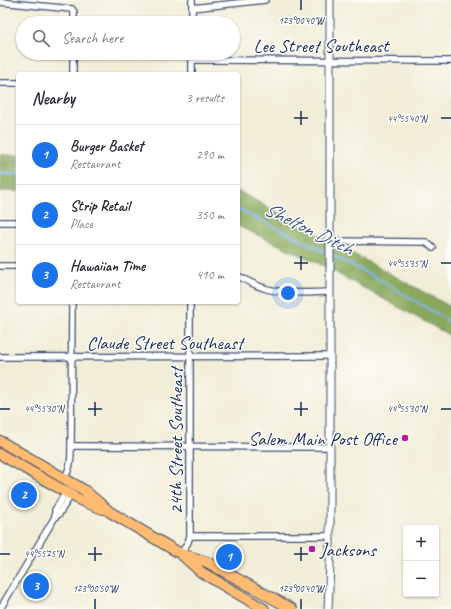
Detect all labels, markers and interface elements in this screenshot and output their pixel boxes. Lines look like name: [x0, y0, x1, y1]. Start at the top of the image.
text: 123°00'40"W: [278, 14, 325, 27]
search box: [16, 16, 240, 60]
icon: search: [30, 27, 52, 49]
text: Search here: [62, 29, 123, 48]
street label: Lee Street Southeast: [253, 34, 390, 58]
text: Nearby: [32, 88, 75, 109]
text: 3 results: [186, 90, 224, 106]
text: 44°55'40"N: [387, 112, 429, 125]
text: Burger Basket: [70, 137, 143, 156]
text: 1: [42, 147, 48, 163]
text: 290 m: [196, 147, 224, 163]
text: Restaurant: [70, 156, 120, 172]
water label: Shelton Ditch: [260, 196, 359, 261]
text: Strip Retail: [70, 197, 130, 216]
text: 2: [42, 207, 48, 223]
text: 350 m: [196, 207, 224, 223]
text: Place: [70, 216, 93, 232]
text: Hawaiian Time: [70, 257, 145, 276]
text: 44°55'35"N: [387, 257, 429, 270]
text: 3: [42, 267, 48, 283]
text: 410 m: [196, 267, 224, 283]
text: Restaurant: [70, 276, 120, 292]
your location: [278, 283, 298, 303]
street label: Claude Street Southeast: [87, 331, 246, 355]
street label: 24th Street Southeast: [164, 365, 188, 515]
text: 44°55'30"N: [24, 402, 66, 415]
text: 44°55'30"N: [387, 402, 429, 415]
place label: Salem Main Post Office: [248, 427, 399, 451]
marker: Salem Main Post Office: [400, 433, 410, 443]
pin: 2: [11, 480, 37, 510]
map controls: [403, 525, 439, 597]
button: +: [403, 525, 439, 561]
place label: Jacksons: [319, 538, 377, 562]
pin: 1: [216, 542, 242, 572]
marker: Jacksons: [307, 544, 317, 554]
text: 44°55'25"N: [24, 547, 66, 560]
button: −: [403, 561, 439, 597]
pin: 3: [23, 571, 49, 601]
text: 123°00'50"W: [72, 582, 119, 595]
text: 123°00'40"W: [278, 582, 325, 595]

